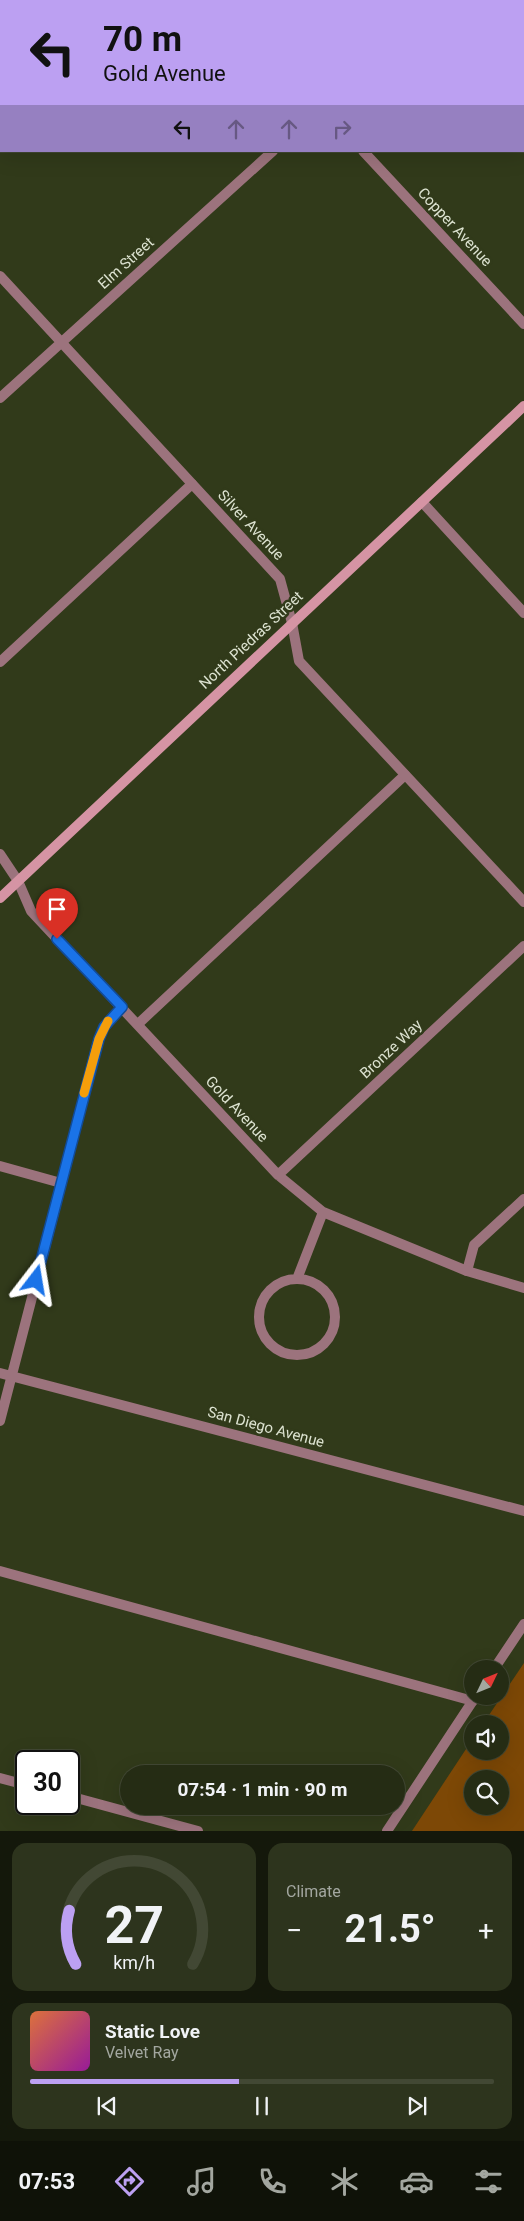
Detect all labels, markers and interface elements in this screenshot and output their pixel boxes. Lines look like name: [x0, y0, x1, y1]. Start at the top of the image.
text: 70 m: [103, 19, 182, 60]
icon: left: [20, 20, 85, 85]
text: Gold Avenue: [103, 61, 226, 86]
icon: left: [169, 115, 197, 143]
icon: ahead: [222, 115, 250, 143]
icon: ahead: [275, 115, 303, 143]
icon: right: [328, 115, 356, 143]
street label: Copper Avenue: [414, 184, 496, 270]
street label: Elm Street: [94, 233, 158, 293]
street label: Silver Avenue: [214, 486, 288, 564]
street label: North Piedras Street: [195, 587, 307, 693]
pin: [36, 888, 78, 939]
icon: arrive: [43, 895, 71, 923]
street label: Bronze Way: [356, 1016, 426, 1082]
street label: Gold Avenue: [202, 1072, 272, 1146]
position arrow: [9, 1253, 61, 1305]
street label: San Diego Avenue: [206, 1403, 326, 1451]
north arrow: [464, 1660, 509, 1705]
map controls: [464, 1660, 509, 1815]
button: sound: [464, 1715, 509, 1760]
speed limit sign: 30: [15, 1750, 80, 1815]
button: search: [464, 1770, 509, 1815]
text: 07:54 · 1 min · 90 m: [177, 1778, 348, 1801]
text: Climate: [286, 1882, 341, 1901]
text: 27: [104, 1895, 164, 1956]
text: 21.5°: [344, 1907, 436, 1951]
text: −: [286, 1914, 302, 1947]
text: +: [478, 1914, 494, 1947]
text: km/h: [113, 1952, 155, 1973]
text: Static Love: [105, 2020, 200, 2043]
text: Velvet Ray: [105, 2043, 179, 2062]
icon: previous: [93, 2092, 121, 2120]
icon: pause: [248, 2092, 276, 2120]
icon: next: [403, 2092, 431, 2120]
icon: directions: [112, 2164, 147, 2199]
icon: music: [184, 2164, 219, 2199]
icon: phone: [255, 2164, 290, 2199]
icon: climate: [327, 2164, 362, 2199]
icon: car: [399, 2164, 434, 2199]
icon: filters: [471, 2164, 506, 2199]
text: 07:53: [18, 2169, 75, 2194]

